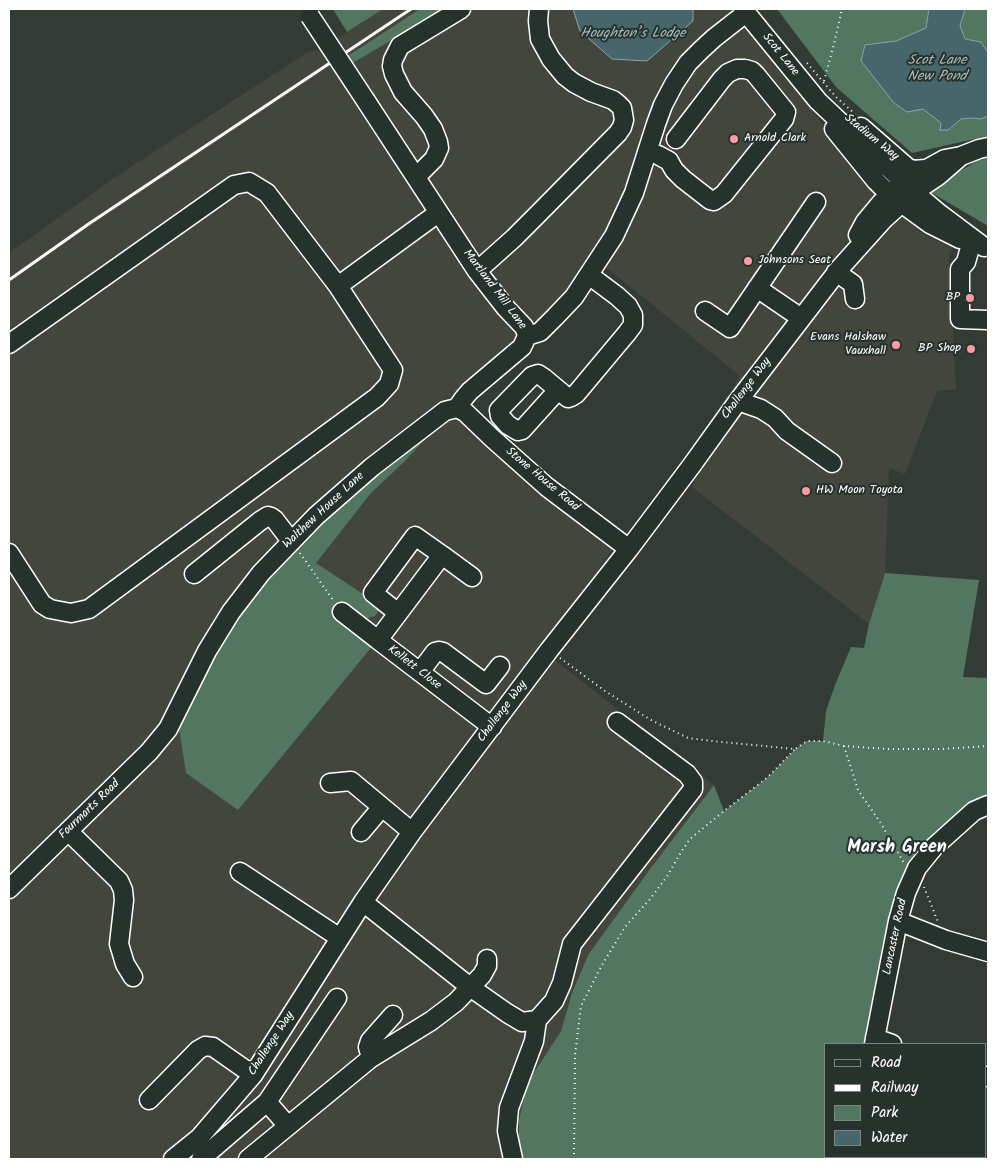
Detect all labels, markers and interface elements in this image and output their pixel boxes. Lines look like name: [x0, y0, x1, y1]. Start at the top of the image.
water label: Houghton’s Lodge: [580, 27, 686, 43]
street label: Scot Lane: [758, 31, 802, 79]
water label: Scot Lane New Pond: [907, 54, 967, 86]
street label: Stadium Way: [841, 112, 901, 164]
place label: Arnold Clark: [744, 132, 806, 146]
marker: Arnold Clark: [728, 133, 740, 145]
street label: Martland Mill Lane: [459, 247, 529, 333]
place label: Johnsons Seat: [758, 254, 831, 268]
marker: Johnsons Seat: [742, 255, 754, 267]
place label: BP: [946, 291, 960, 305]
marker: BP: [964, 292, 976, 304]
place label: Evans Halshaw Vauxhall: [810, 331, 886, 359]
marker: Evans Halshaw Vauxhall: [890, 339, 902, 351]
place label: BP Shop: [918, 342, 961, 356]
marker: BP Shop: [965, 343, 977, 355]
street label: Challenge Way: [719, 355, 775, 423]
street label: Stone House Road: [502, 445, 582, 515]
street label: Walthew House Lane: [280, 470, 368, 552]
place label: HW Moon Toyota: [816, 484, 903, 498]
marker: HW Moon Toyota: [800, 485, 812, 497]
street label: Kellett Close: [384, 643, 444, 693]
street label: Challenge Way: [475, 678, 531, 746]
street label: Fourmarts Road: [56, 777, 124, 843]
district label: Marsh Green: [847, 838, 947, 860]
street label: Lancaster Road: [881, 898, 911, 976]
street label: Challenge Way: [246, 1009, 298, 1079]
legend: [824, 1043, 987, 1158]
text: Road: [871, 1051, 901, 1075]
text: Railway: [871, 1076, 918, 1100]
text: Park: [871, 1101, 898, 1125]
text: Water: [871, 1126, 907, 1150]

